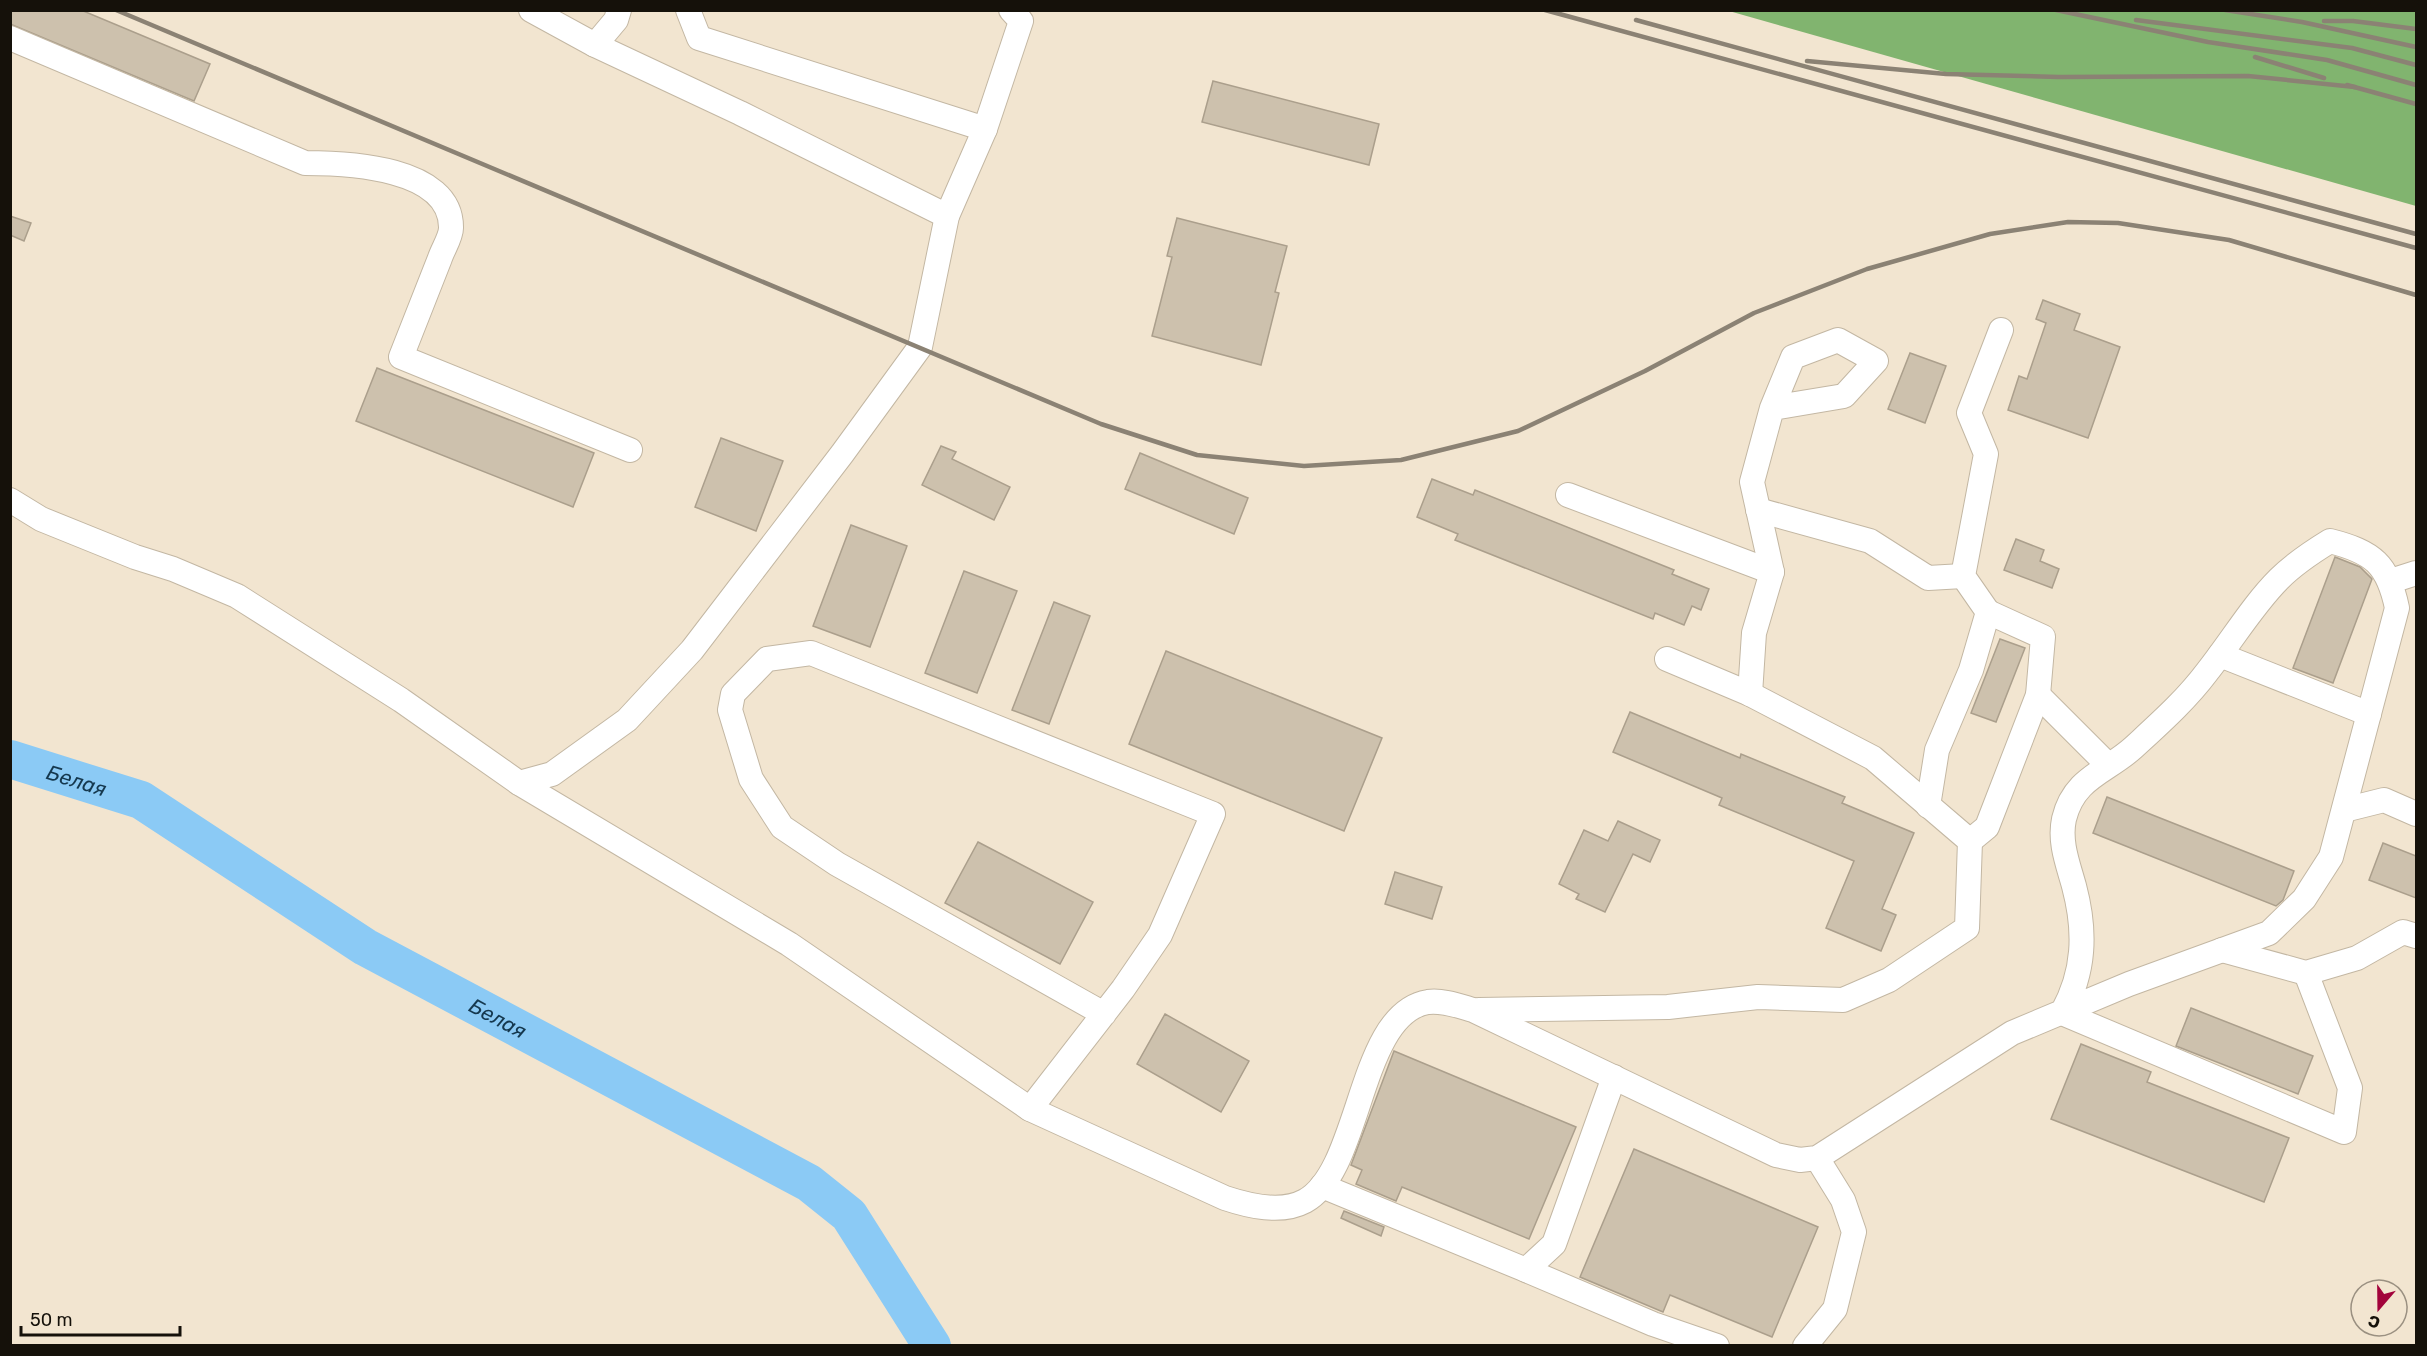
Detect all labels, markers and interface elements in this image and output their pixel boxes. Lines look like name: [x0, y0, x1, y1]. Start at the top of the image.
water label: Белая: [44, 759, 110, 801]
water label: Белая: [465, 992, 531, 1043]
north arrow: [2349, 1278, 2409, 1338]
scale bar: [21, 1299, 180, 1337]
text: 50 m: [30, 1309, 73, 1331]
text: С: [2366, 1311, 2383, 1332]

